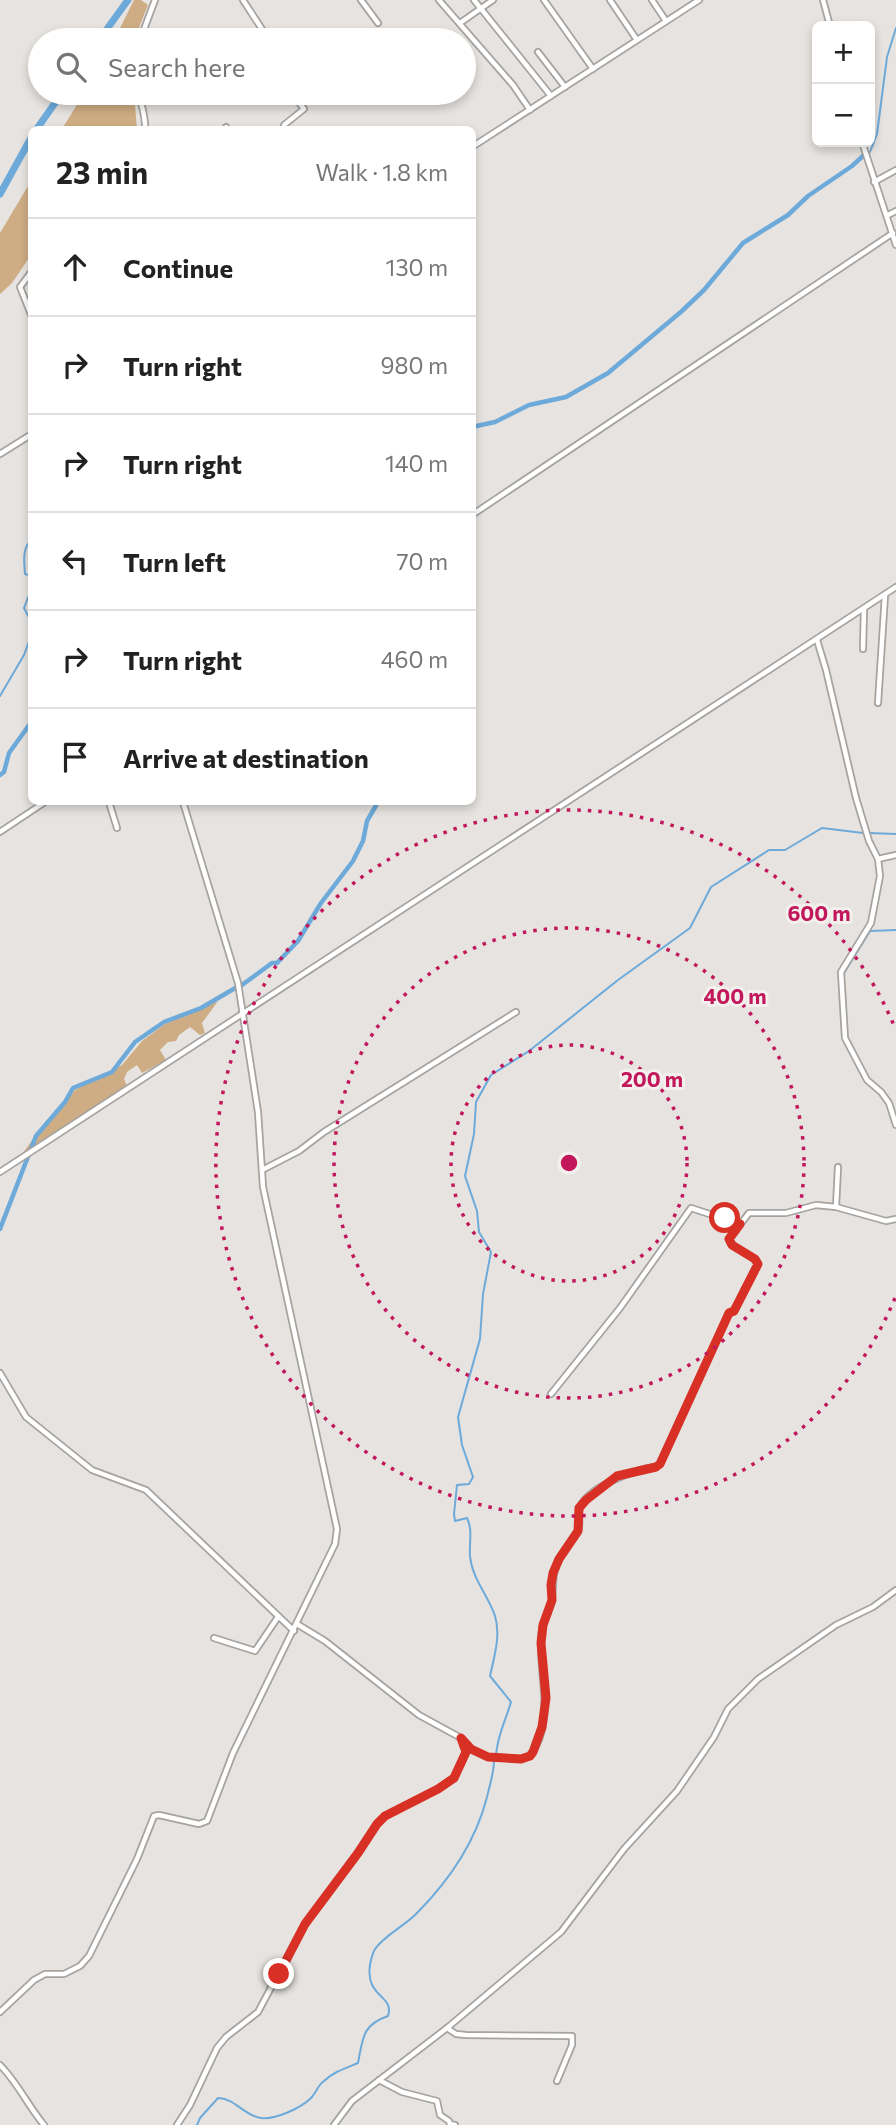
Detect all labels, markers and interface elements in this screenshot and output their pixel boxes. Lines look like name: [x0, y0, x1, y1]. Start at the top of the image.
map controls: [812, 21, 875, 147]
button: +: [812, 21, 875, 84]
search box: [28, 28, 476, 105]
icon: search: [52, 48, 90, 86]
text: Search here: [108, 51, 246, 82]
button: −: [812, 84, 875, 147]
text: 23 min: [56, 153, 148, 190]
text: Walk · 1.8 km: [315, 158, 448, 186]
icon: ahead: [56, 248, 94, 286]
text: Continue: [123, 252, 233, 283]
text: 130 m: [386, 253, 448, 281]
icon: right: [56, 346, 94, 384]
text: Turn right: [123, 350, 242, 381]
text: 980 m: [381, 351, 448, 379]
icon: right: [56, 444, 94, 482]
text: Turn right: [123, 448, 242, 479]
text: 140 m: [385, 449, 448, 477]
icon: left: [56, 542, 94, 580]
text: Turn left: [123, 546, 226, 577]
text: 70 m: [396, 547, 448, 575]
icon: right: [56, 640, 94, 678]
text: Turn right: [123, 644, 242, 675]
text: 460 m: [381, 645, 448, 673]
icon: arrive: [56, 738, 94, 776]
text: Arrive at destination: [123, 742, 369, 773]
text: 600 m: [787, 900, 851, 925]
text: 400 m: [703, 983, 767, 1008]
text: 200 m: [621, 1066, 683, 1091]
centre of rings: [557, 1151, 581, 1175]
route start: [709, 1202, 740, 1233]
route end: [263, 1958, 294, 1989]

